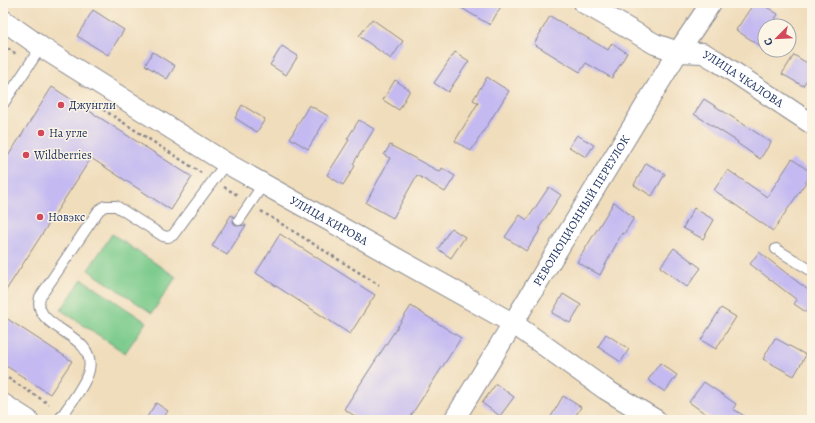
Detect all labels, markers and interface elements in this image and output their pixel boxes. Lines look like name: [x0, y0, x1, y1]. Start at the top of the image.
north arrow: [757, 18, 797, 58]
text: С: [760, 36, 777, 48]
street label: УЛИЦА ЧКАЛОВА: [700, 46, 787, 111]
place label: Джунгли: [69, 97, 116, 113]
marker: Джунгли: [56, 100, 66, 110]
place label: На угле: [49, 125, 88, 141]
marker: На угле: [36, 128, 46, 138]
street label: РЕВОЛЮЦИОННЫЙ ПЕРЕУЛОК: [529, 132, 634, 289]
place label: Wildberries: [33, 147, 92, 163]
marker: Wildberries: [21, 150, 31, 160]
street label: УЛИЦА КИРОВА: [287, 192, 372, 249]
place label: Новэкс: [48, 209, 85, 225]
marker: Новэкс: [35, 212, 45, 222]

